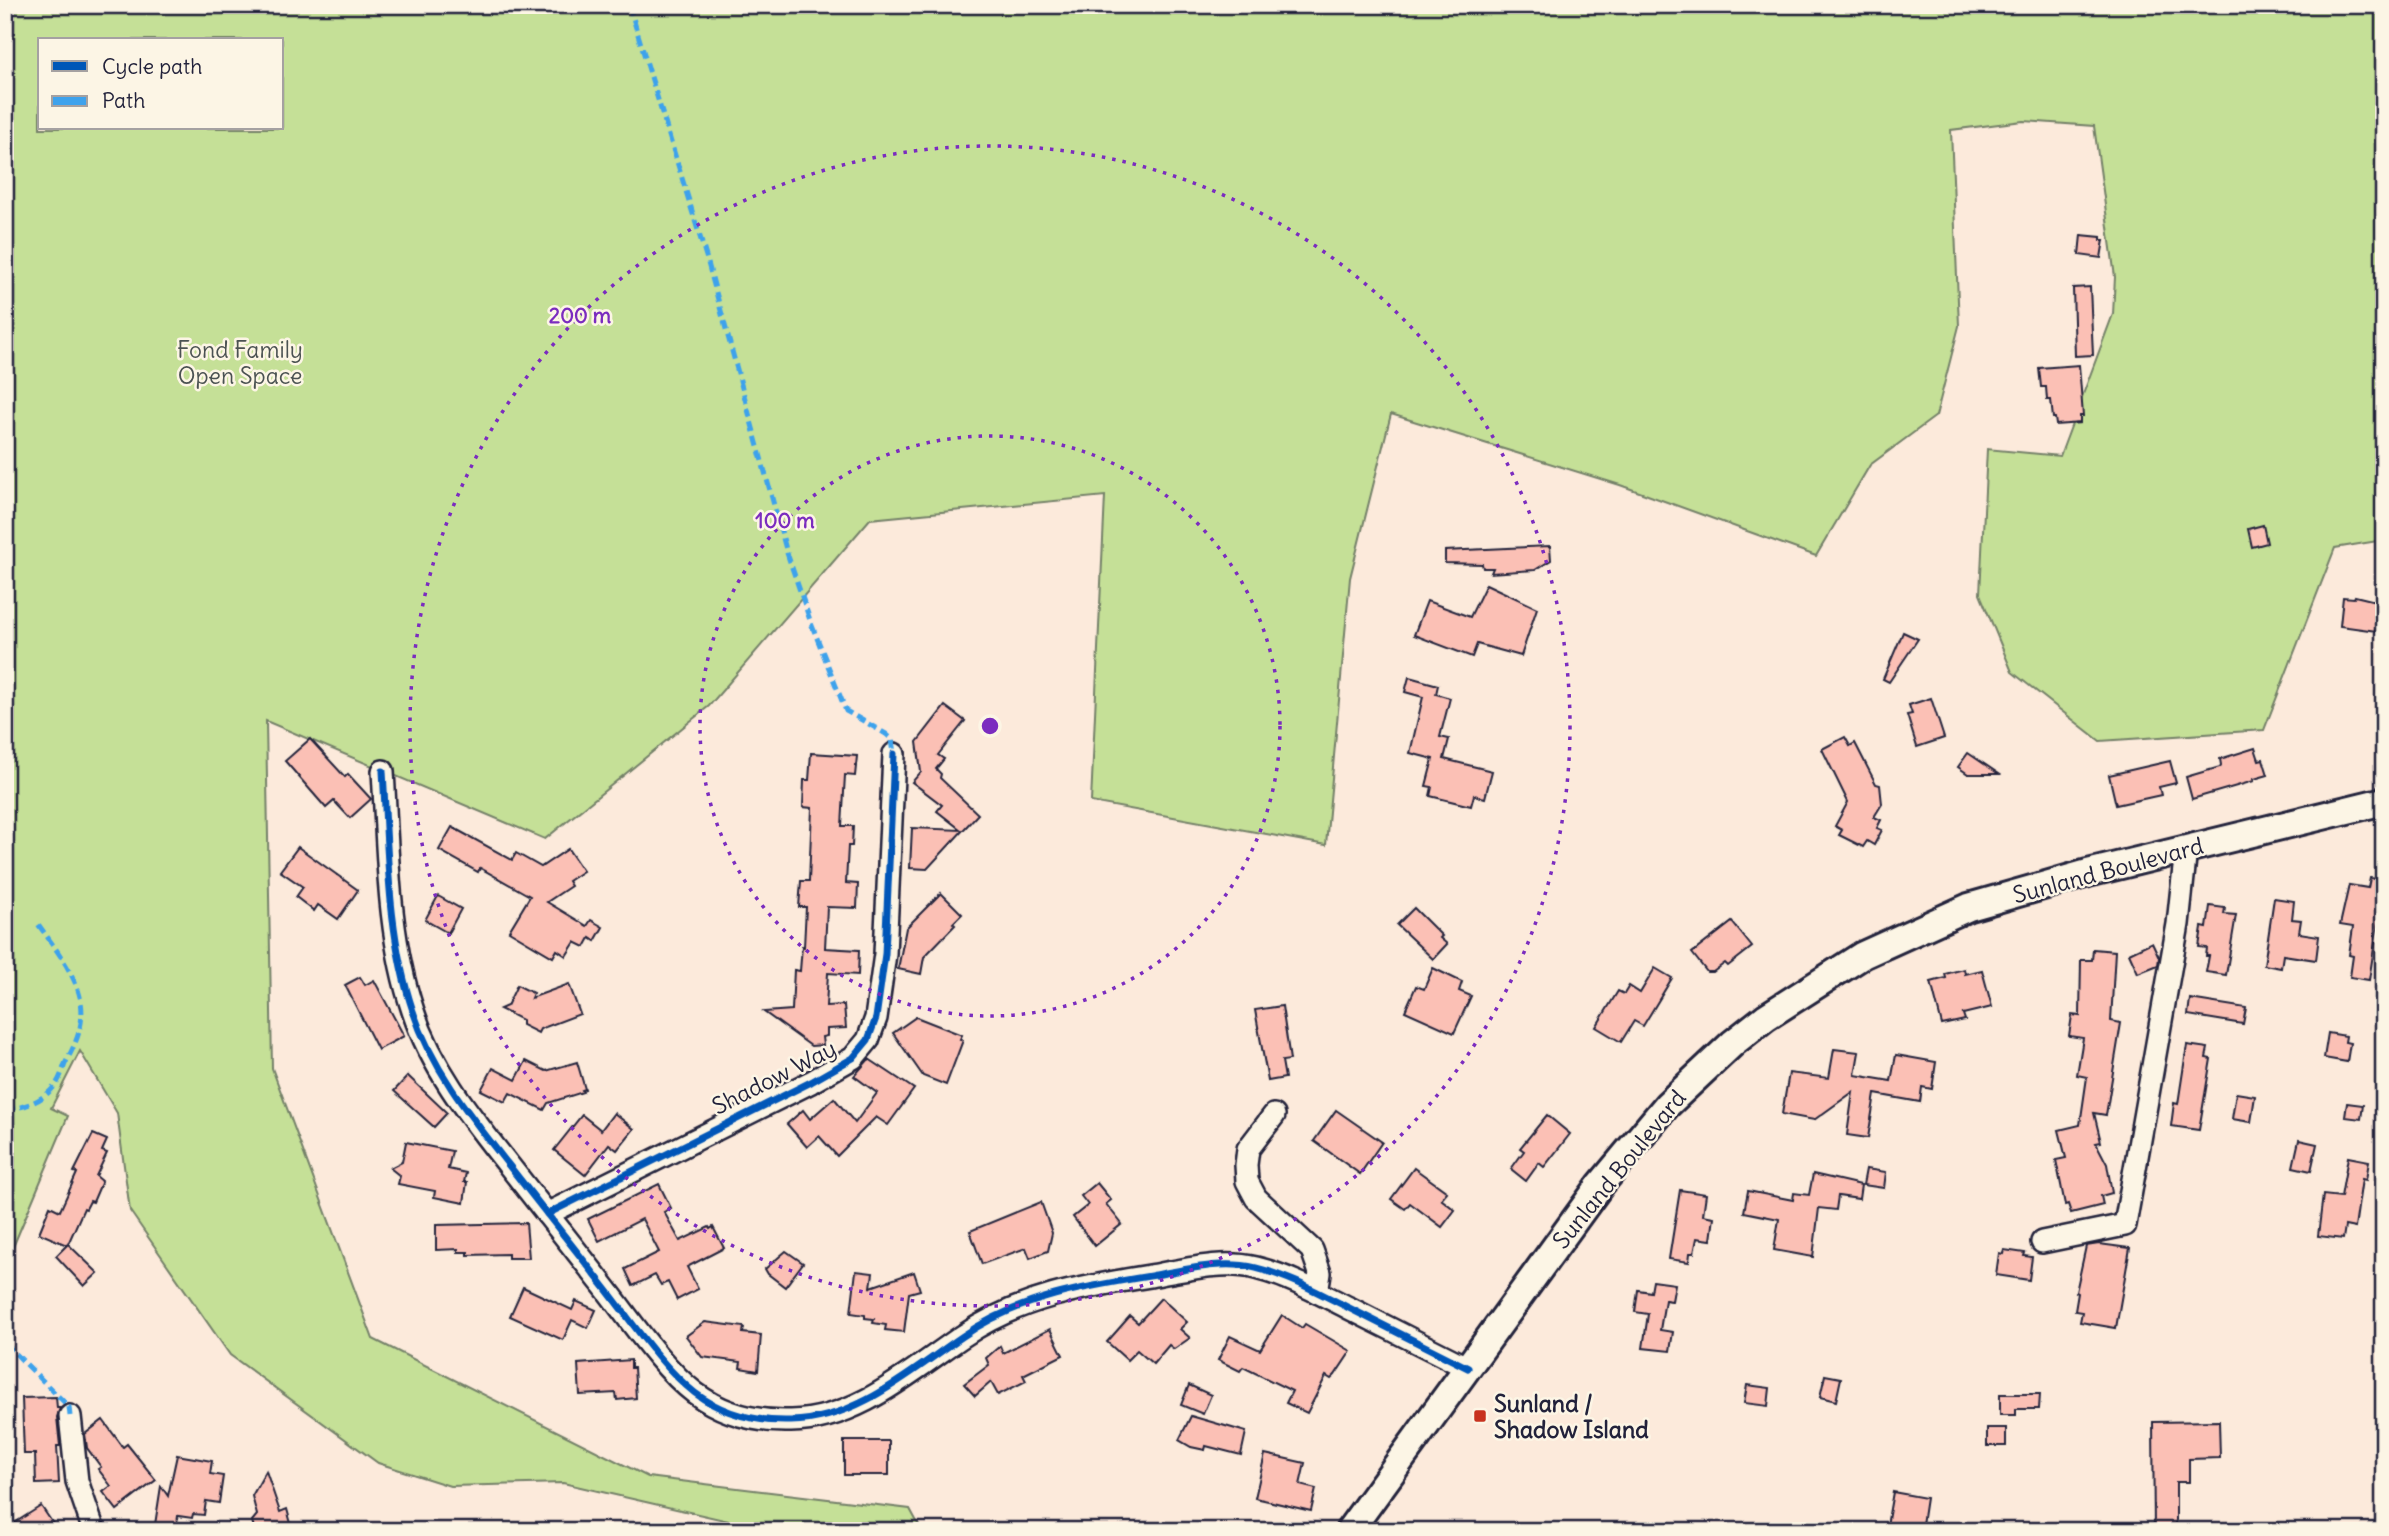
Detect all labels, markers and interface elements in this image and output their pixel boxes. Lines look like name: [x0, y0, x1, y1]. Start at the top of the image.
legend: [38, 38, 284, 130]
text: Cycle path: [102, 53, 202, 80]
text: Path: [102, 87, 145, 114]
text: 200 m: [549, 302, 612, 329]
park label: Fond Family Open Space: [177, 335, 303, 390]
text: 100 m: [755, 507, 815, 534]
centre of rings: [978, 714, 1002, 738]
street label: Sunland Boulevard: [2010, 831, 2206, 909]
street label: Shadow Way: [707, 1033, 841, 1121]
street label: Sunland Boulevard: [1546, 1084, 1692, 1254]
place label: Sunland / Shadow Island: [1494, 1389, 1649, 1444]
marker: Sunland / Shadow Island: [1472, 1408, 1488, 1424]

